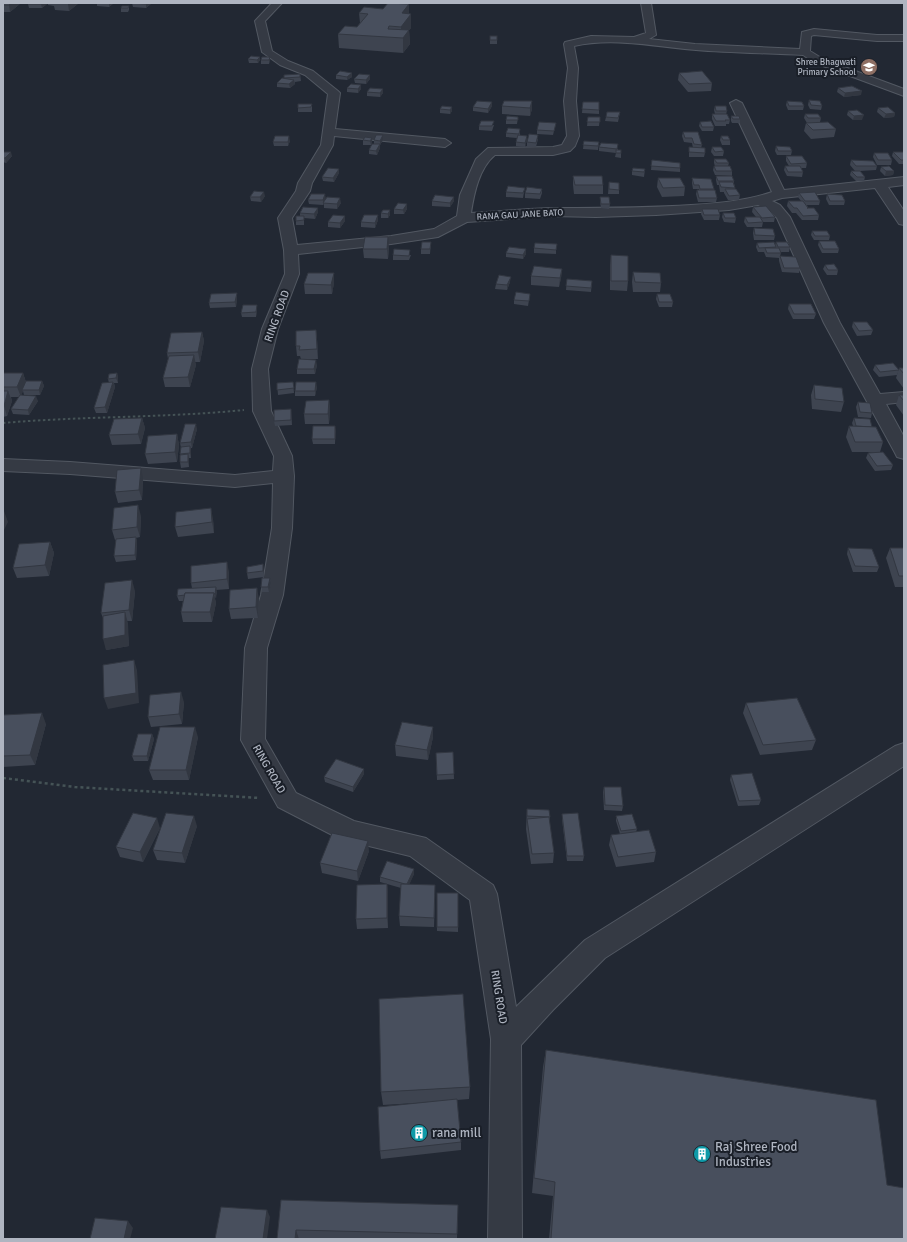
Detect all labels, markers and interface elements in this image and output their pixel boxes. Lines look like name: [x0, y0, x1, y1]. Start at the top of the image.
place label: Shree Bhagwati Primary School: [796, 57, 856, 78]
school or university icon: Shree Bhagwati Primary School: [859, 57, 879, 77]
street label: RANA GAU JANE BATO: [476, 207, 564, 223]
street label: RING ROAD: [262, 288, 292, 344]
street label: RING ROAD: [250, 742, 288, 796]
street label: RING ROAD: [488, 969, 510, 1025]
building icon: rana mill: [409, 1123, 429, 1143]
place label: rana mill: [432, 1125, 481, 1141]
place label: Raj Shree Food Industries: [715, 1139, 797, 1170]
building icon: Raj Shree Food Industries: [692, 1144, 712, 1164]

